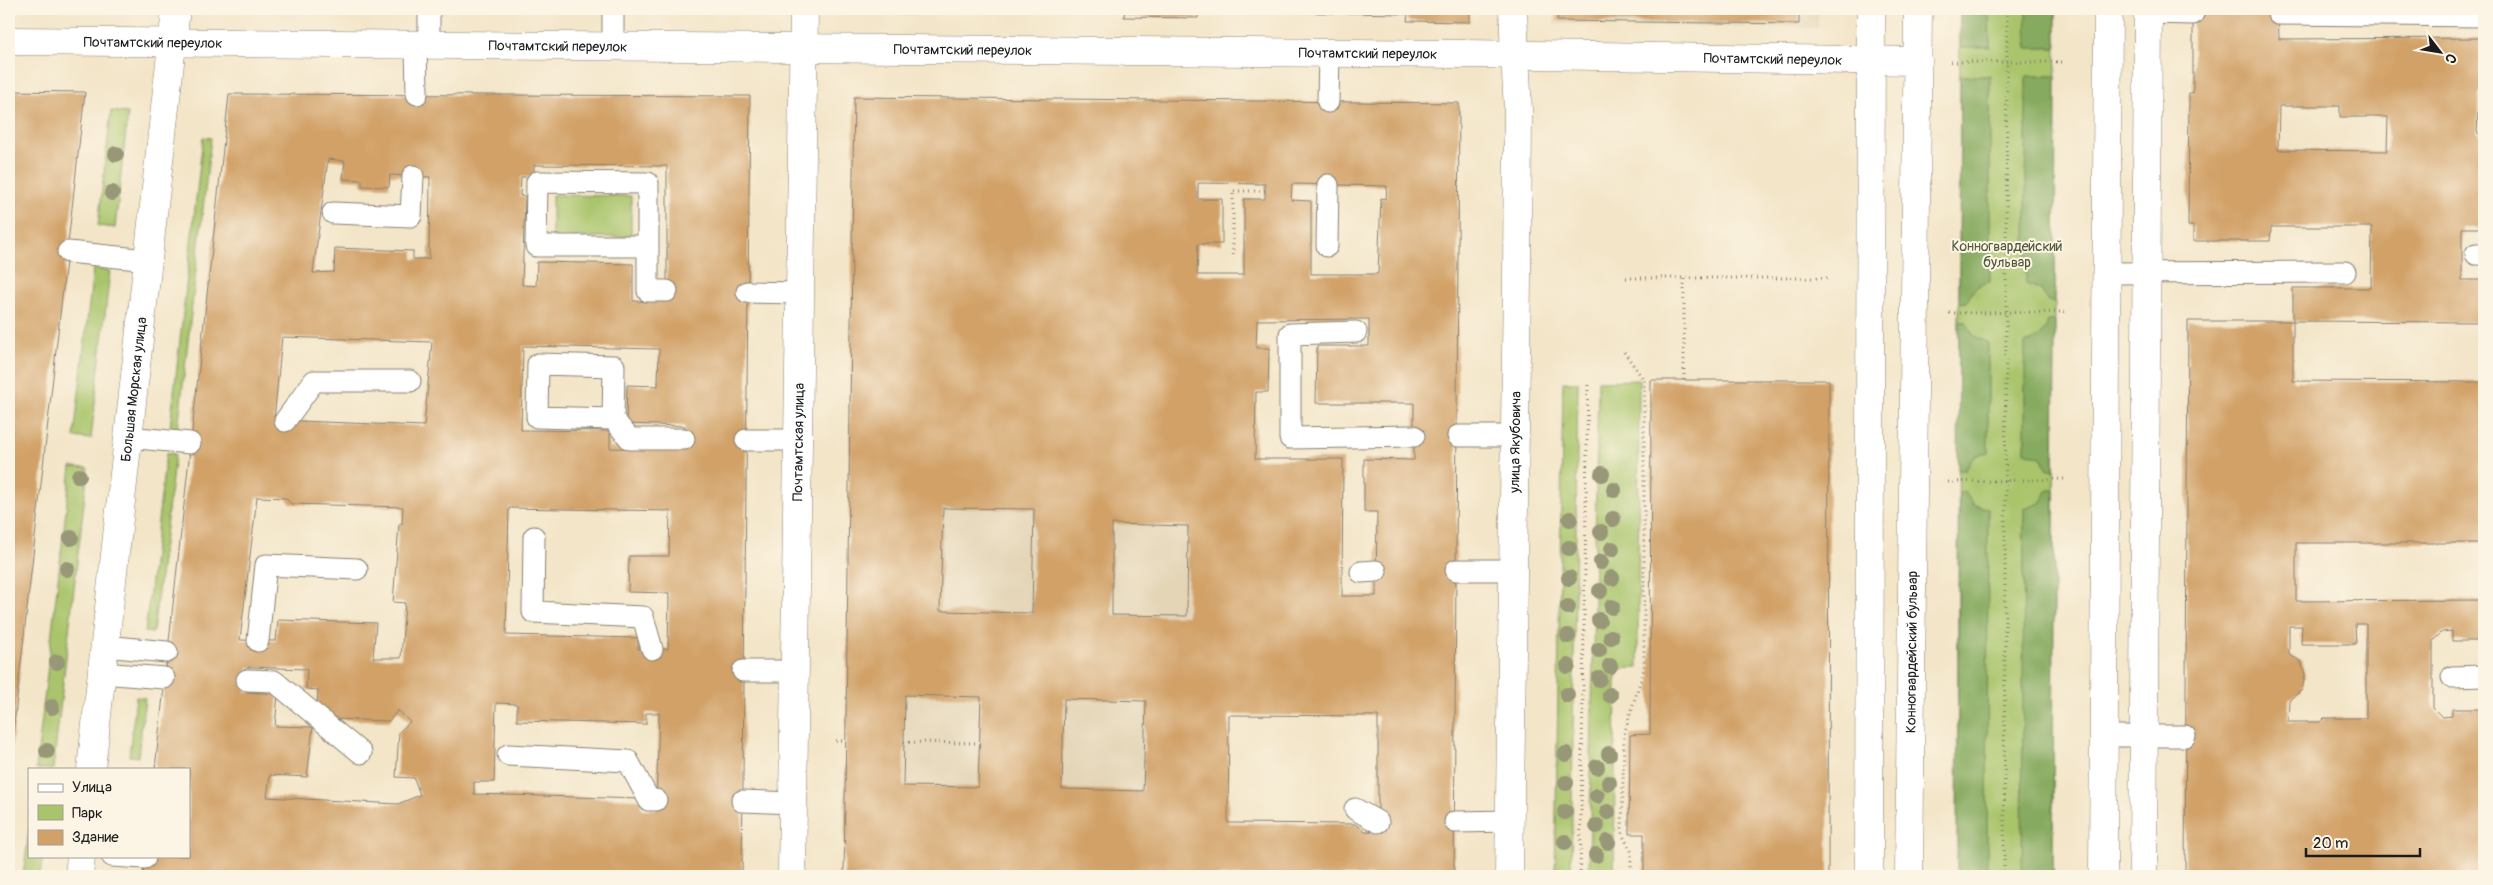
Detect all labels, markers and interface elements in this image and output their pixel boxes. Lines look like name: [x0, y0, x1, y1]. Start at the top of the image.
north arrow: [2416, 28, 2466, 78]
street label: Почтамтский переулок: [83, 34, 222, 52]
street label: Почтамтский переулок: [488, 37, 627, 56]
street label: Почтамтский переулок: [893, 41, 1032, 59]
street label: Почтамтский переулок: [1298, 45, 1437, 63]
street label: Почтамтский переулок: [1703, 50, 1842, 69]
text: С: [2441, 50, 2460, 67]
park label: Конногвардейский бульвар: [1951, 238, 2063, 271]
street label: Большая Морская улица: [117, 316, 150, 463]
street label: Почтамтская улица: [789, 383, 808, 501]
street label: улица Якубовича: [1506, 391, 1524, 494]
street label: Конногвардейский бульвар: [1902, 570, 1921, 733]
legend: [28, 768, 190, 858]
text: Улица: [72, 778, 112, 797]
text: Парк: [72, 804, 103, 823]
scale bar: [2306, 825, 2419, 857]
text: Здание: [72, 828, 119, 847]
text: 20 m: [2313, 834, 2348, 853]

